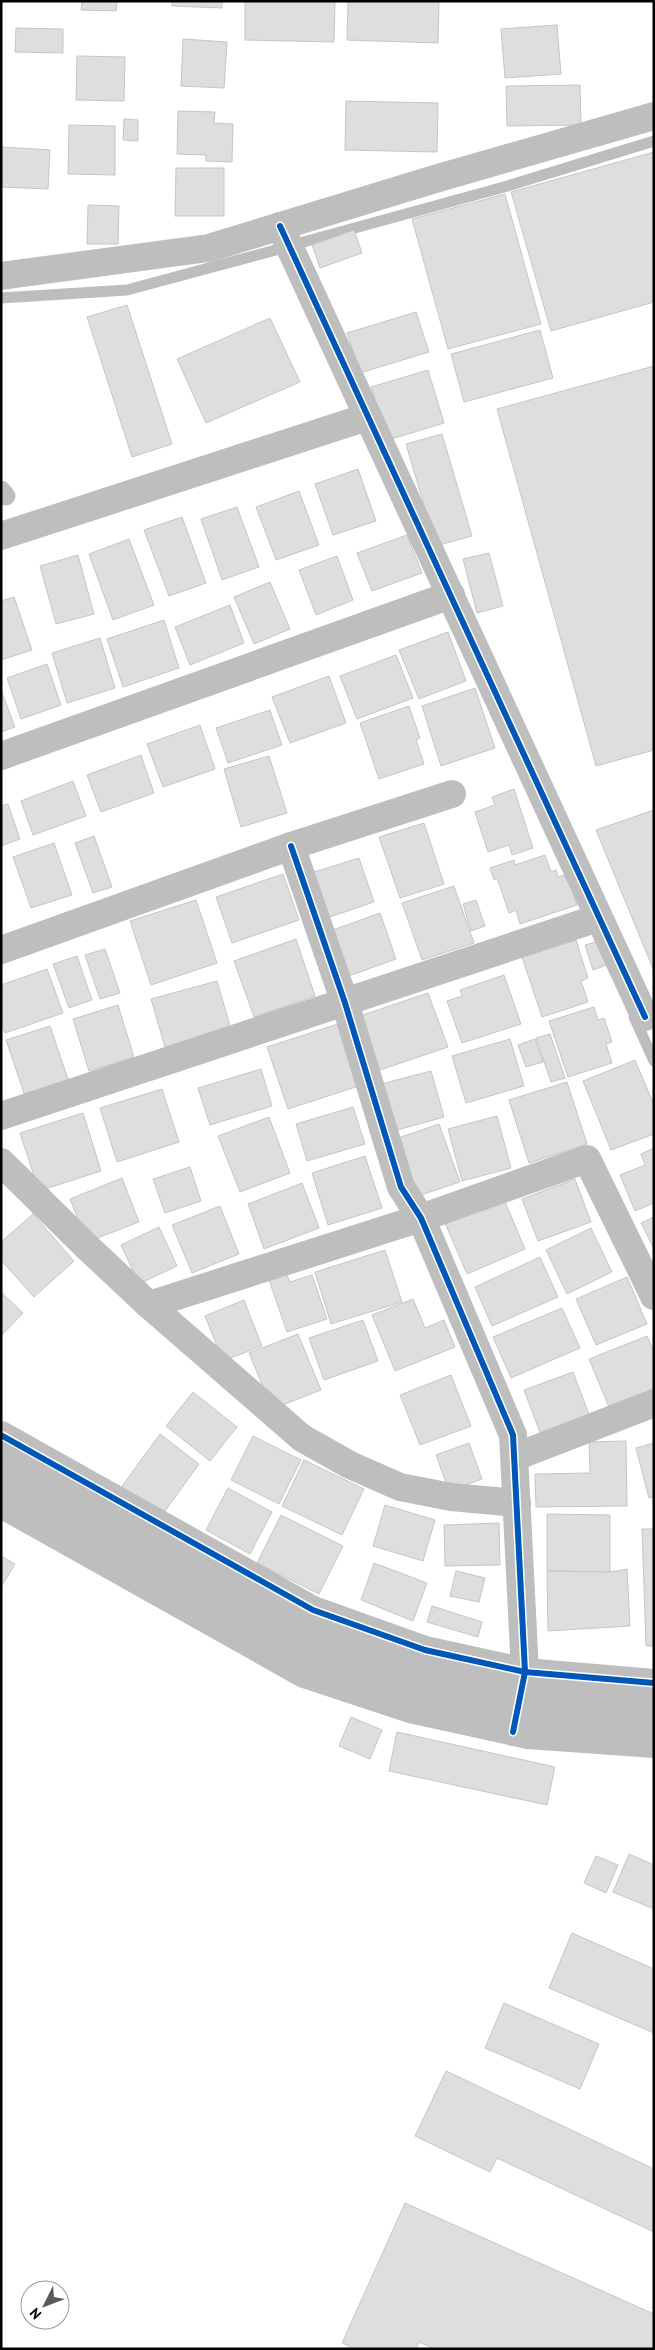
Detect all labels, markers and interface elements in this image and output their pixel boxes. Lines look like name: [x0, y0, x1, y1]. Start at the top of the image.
north arrow: [20, 2280, 70, 2330]
text: N: [26, 2304, 45, 2323]

